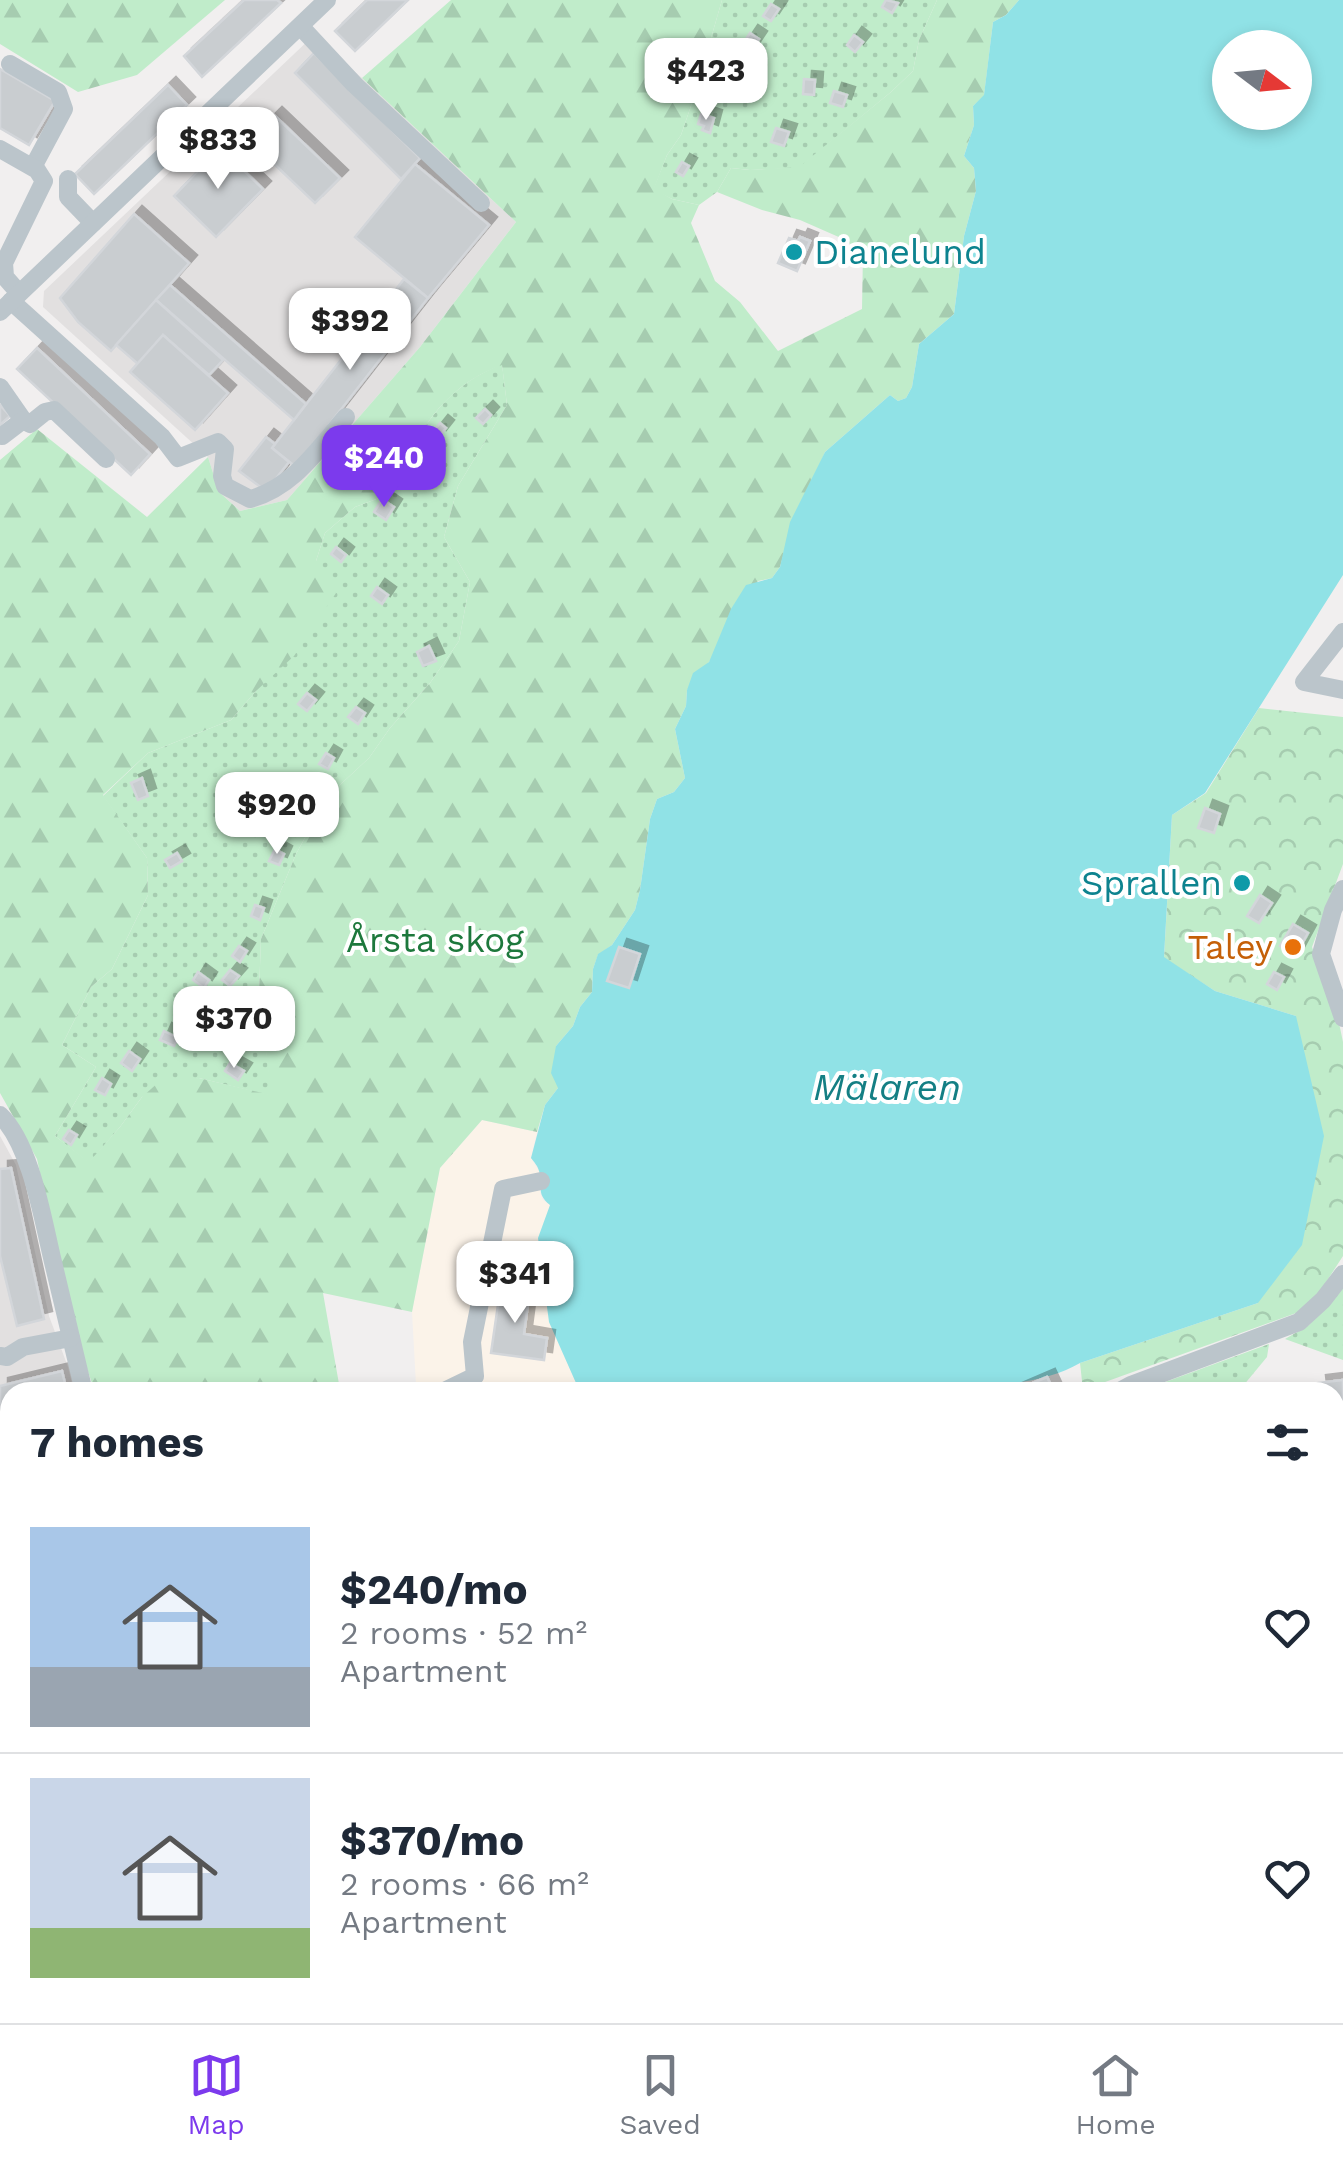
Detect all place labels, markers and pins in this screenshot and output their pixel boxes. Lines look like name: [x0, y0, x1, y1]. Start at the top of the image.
pin: $423: [647, 38, 765, 123]
pin: $833: [159, 107, 277, 192]
place label: Dianelund: [814, 231, 986, 273]
marker: Dianelund: [783, 241, 805, 263]
pin: $392: [291, 288, 409, 373]
pin: $240: [325, 425, 443, 510]
pin: $920: [218, 772, 336, 857]
place label: Sprallen: [1081, 862, 1222, 904]
marker: Sprallen: [1231, 872, 1253, 894]
place label: Taley: [1187, 926, 1273, 968]
marker: Taley: [1282, 936, 1304, 958]
pin: $370: [175, 986, 293, 1071]
pin: $341: [456, 1241, 574, 1326]

